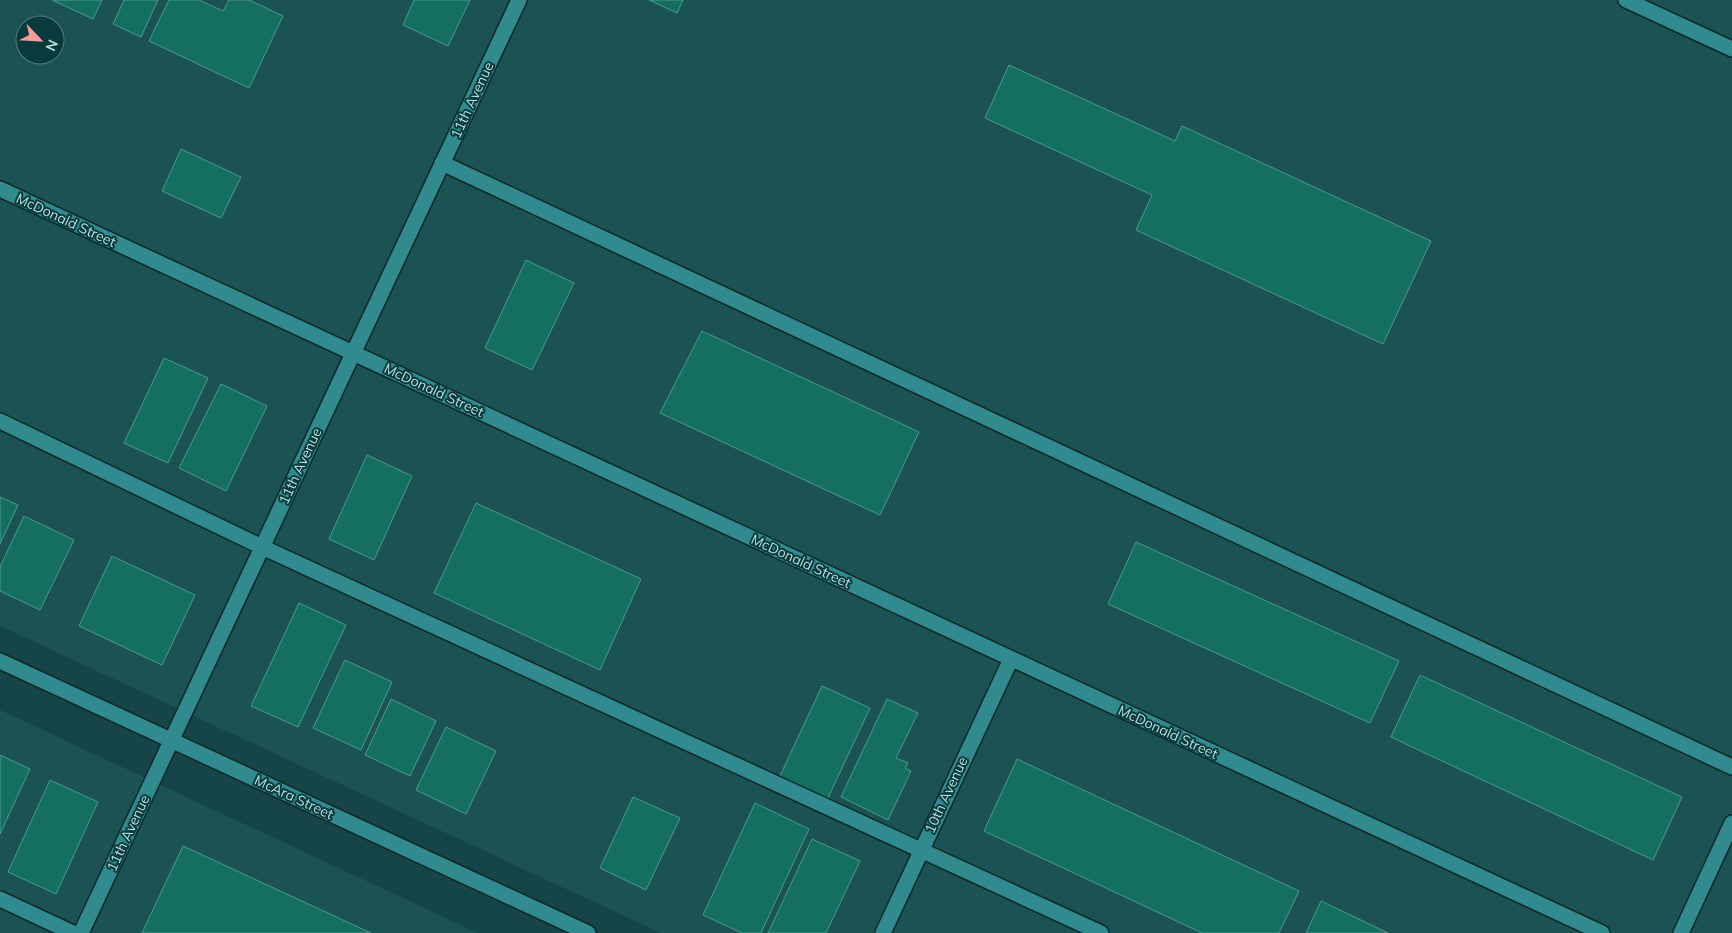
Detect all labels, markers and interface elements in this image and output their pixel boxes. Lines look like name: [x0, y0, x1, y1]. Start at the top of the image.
north arrow: [15, 15, 65, 65]
text: N: [41, 37, 62, 54]
street label: 11th Avenue: [446, 59, 498, 141]
street label: McDonald Street: [13, 189, 119, 251]
street label: McDonald Street: [381, 359, 487, 421]
street label: 11th Avenue: [274, 425, 326, 507]
street label: McDonald Street: [748, 530, 854, 592]
street label: McDonald Street: [1115, 701, 1221, 763]
street label: 10th Avenue: [920, 754, 972, 836]
street label: McAra Street: [252, 771, 336, 823]
street label: 11th Avenue: [102, 792, 154, 874]

